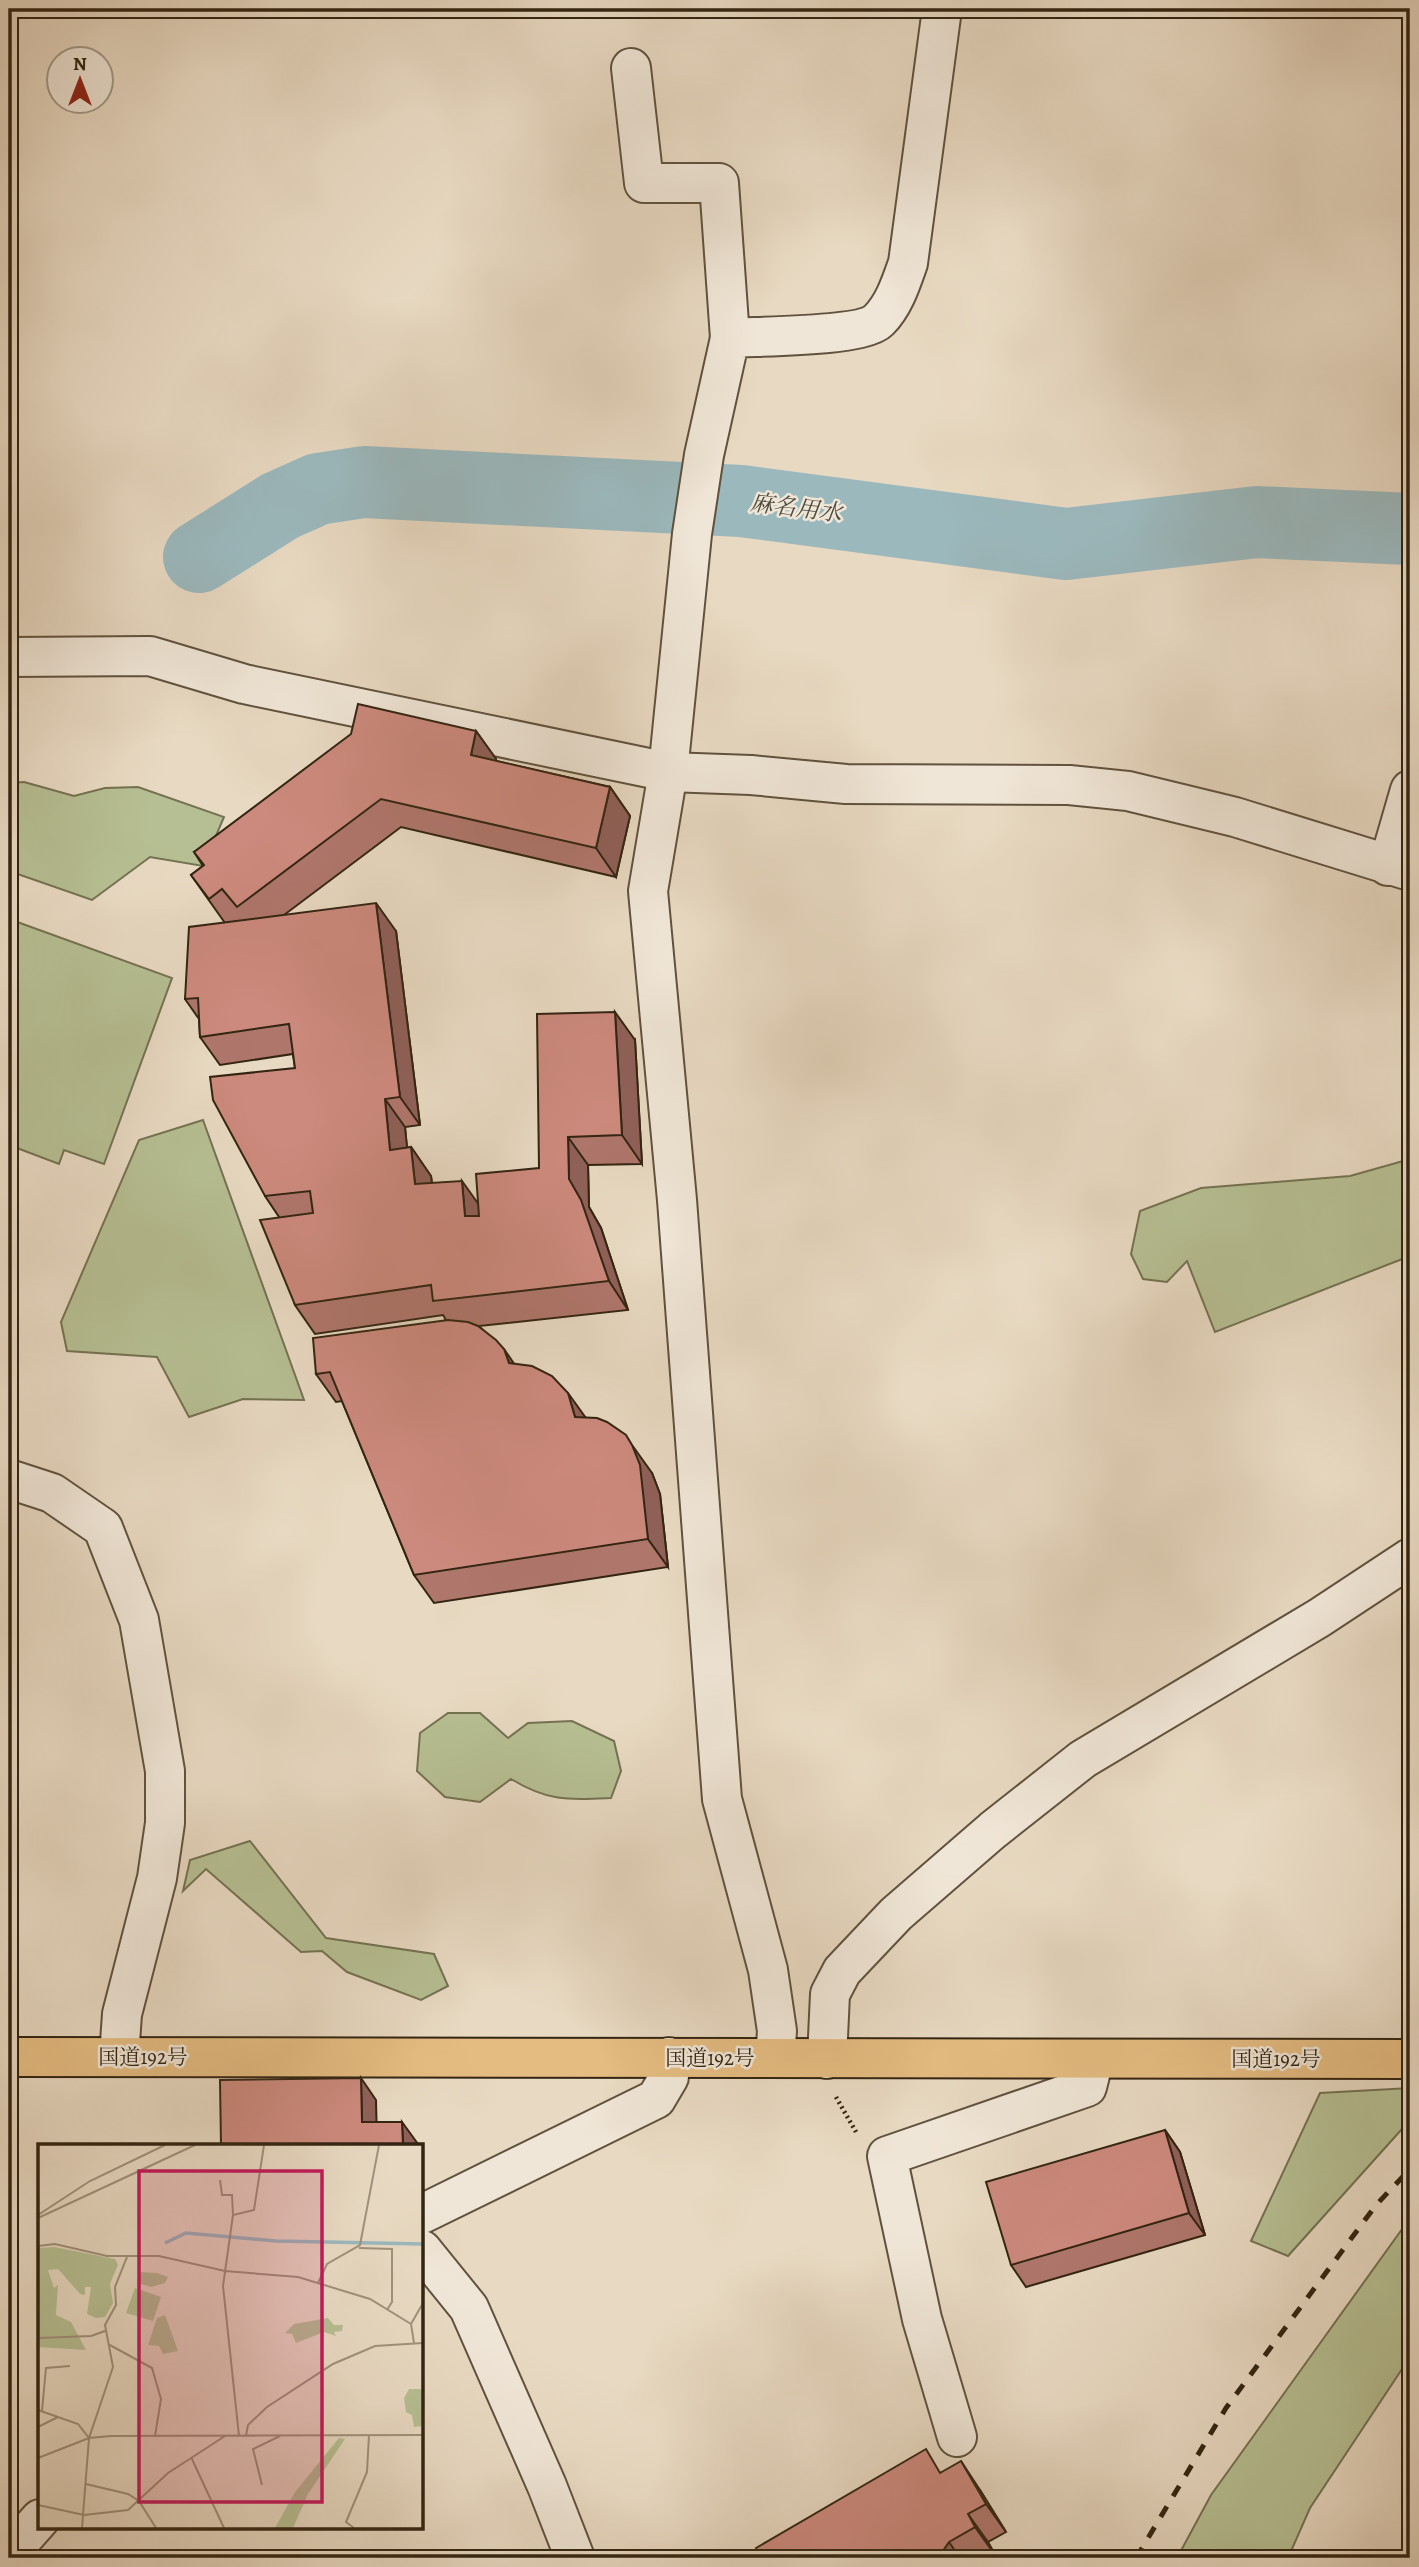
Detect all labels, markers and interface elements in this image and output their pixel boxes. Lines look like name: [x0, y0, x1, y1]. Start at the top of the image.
north arrow: [46, 46, 116, 116]
text: N: [73, 51, 87, 77]
water label: 麻名用水: [748, 487, 846, 529]
street label: 国道192号: [98, 2043, 188, 2071]
street label: 国道192号: [665, 2044, 755, 2072]
street label: 国道192号: [1231, 2045, 1321, 2073]
inset map: [38, 2144, 424, 2528]

